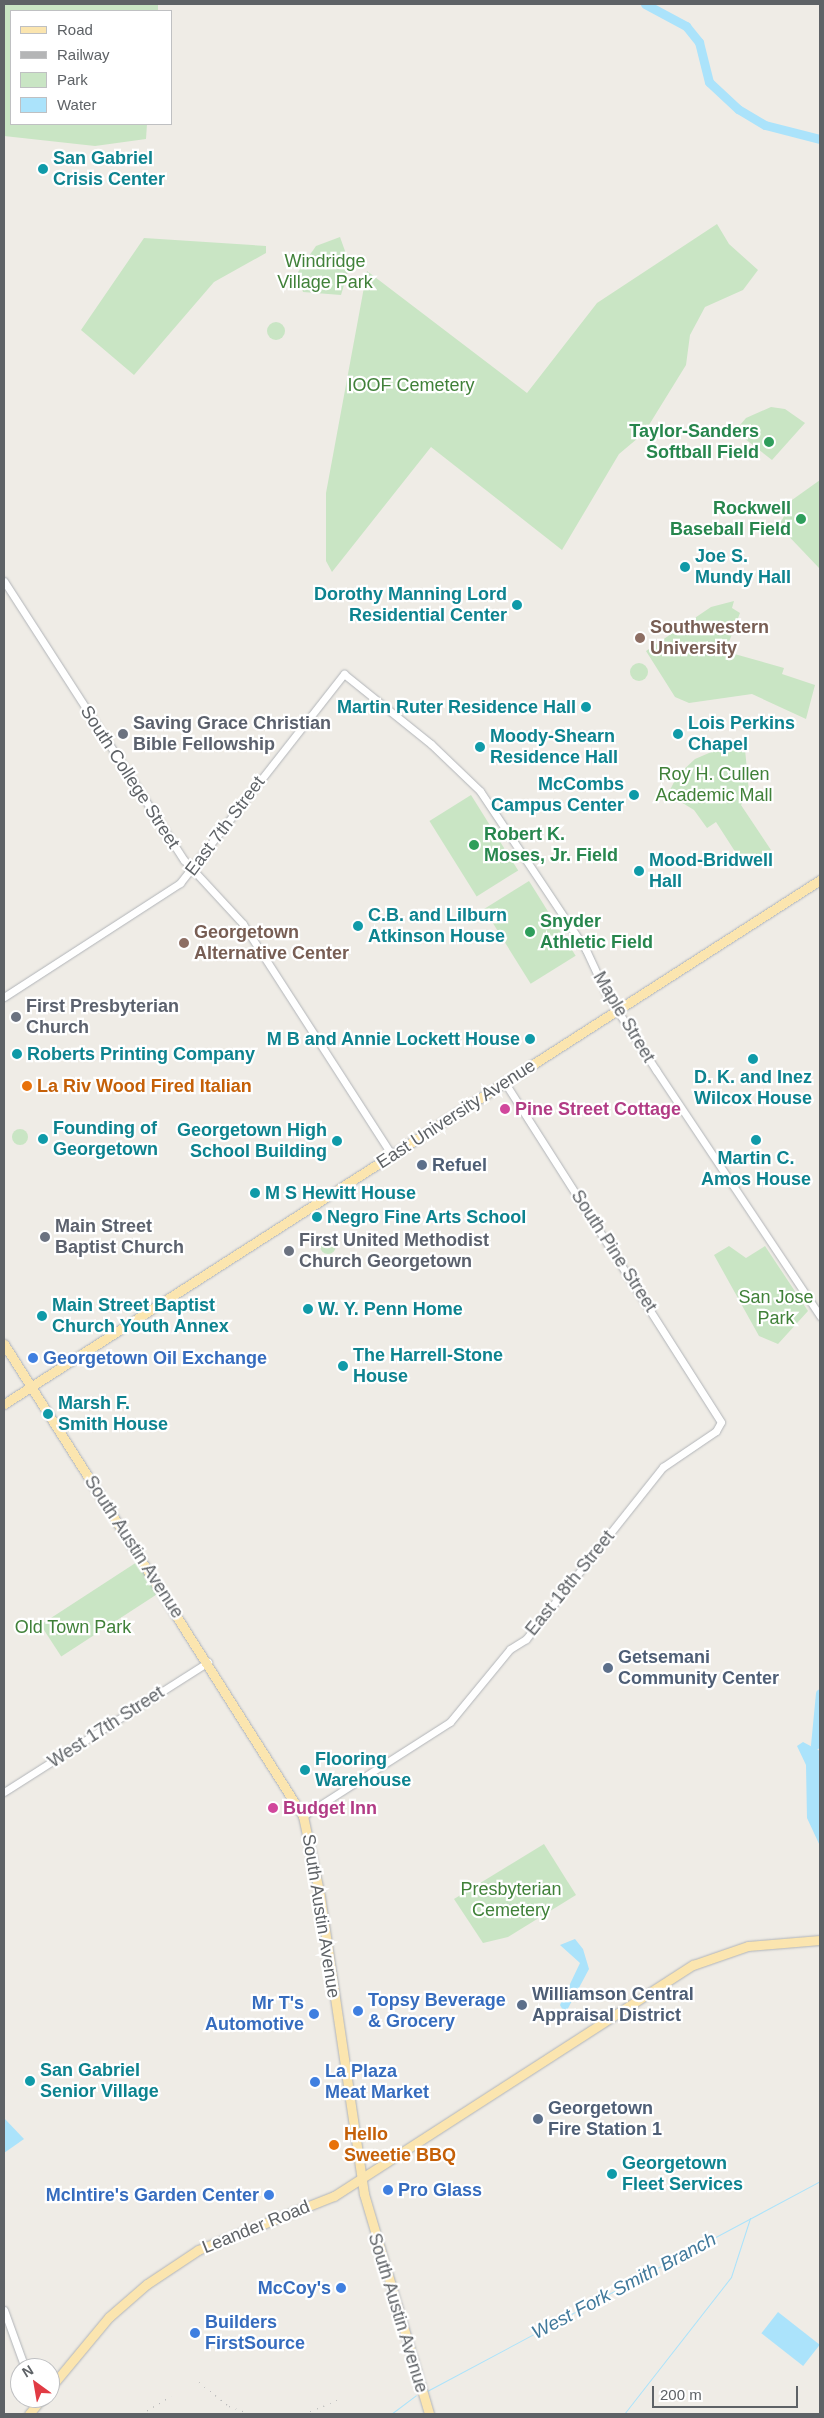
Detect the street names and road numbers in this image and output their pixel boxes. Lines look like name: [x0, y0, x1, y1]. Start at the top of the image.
street label: South College Street: [76, 701, 184, 853]
street label: East 7th Street: [181, 772, 269, 880]
street label: Maple Street: [588, 968, 660, 1066]
street label: East University Avenue: [372, 1054, 540, 1174]
street label: South Pine Street: [567, 1186, 661, 1316]
street label: South Austin Avenue: [79, 1471, 189, 1623]
street label: East 18th Street: [521, 1526, 619, 1640]
street label: West 17th Street: [44, 1682, 168, 1772]
street label: South Austin Avenue: [297, 1831, 345, 2001]
street label: Leander Road: [199, 2196, 313, 2258]
street label: South Austin Avenue: [363, 2230, 433, 2396]

